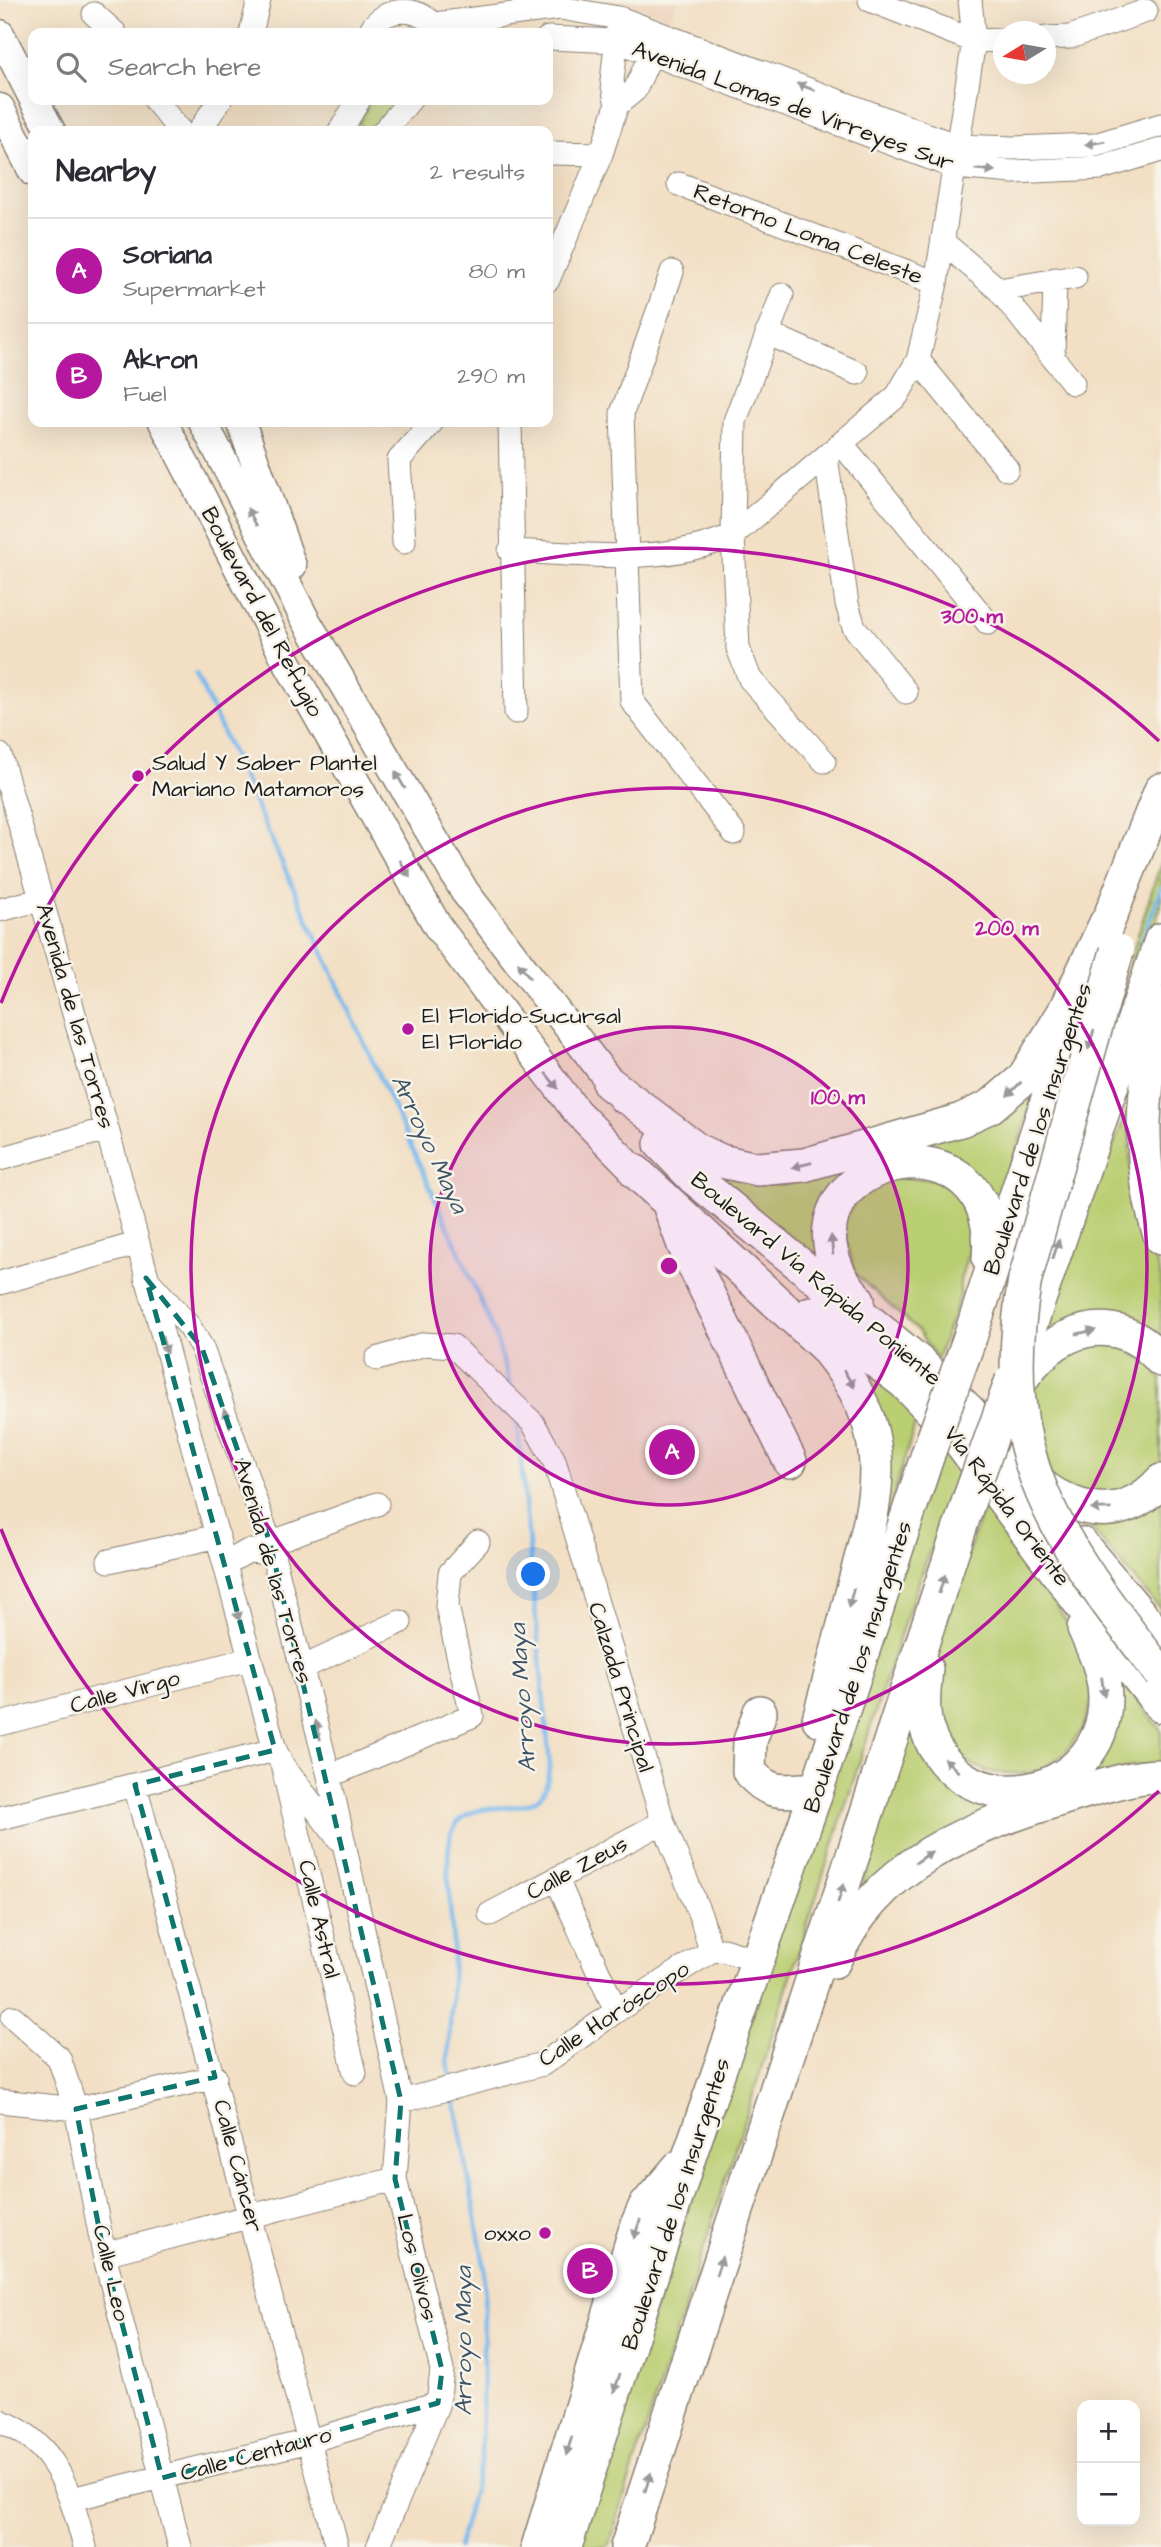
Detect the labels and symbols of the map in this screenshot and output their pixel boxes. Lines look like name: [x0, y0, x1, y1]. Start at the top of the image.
north arrow: [993, 21, 1056, 84]
street label: Avenida Lomas de Virreyes Sur: [627, 33, 959, 180]
one-way arrow: [795, 82, 816, 93]
one-way arrow: [1084, 138, 1106, 149]
one-way arrow: [974, 165, 996, 176]
street label: Retorno Loma Celeste: [689, 175, 927, 293]
street label: Boulevard del Refugio: [192, 501, 331, 723]
one-way arrow: [247, 507, 258, 527]
text: 300 m: [940, 602, 1004, 631]
place label: Salud Y Saber Plantel Mariano Matamoros: [152, 747, 377, 805]
marker: Salud Y Saber Plantel Mariano Matamoros: [130, 768, 146, 784]
one-way arrow: [393, 770, 406, 789]
one-way arrow: [399, 860, 411, 879]
street label: Avenida de las Torres: [28, 900, 122, 1132]
text: 200 m: [974, 914, 1039, 943]
one-way arrow: [517, 961, 531, 979]
street label: Boulevard de los Insurgentes: [976, 979, 1101, 1279]
place label: El Florido-Sucursal El Florido: [422, 1000, 621, 1058]
marker: El Florido-Sucursal El Florido: [400, 1021, 416, 1037]
one-way arrow: [1086, 1030, 1096, 1051]
water label: Arroyo Maya: [382, 1069, 477, 1220]
one-way arrow: [544, 1071, 559, 1089]
one-way arrow: [1005, 1080, 1022, 1097]
text: 100 m: [811, 1083, 866, 1112]
one-way arrow: [790, 1160, 812, 1171]
street label: Boulevard Vía Rápida Poniente: [684, 1164, 948, 1394]
one-way arrow: [826, 1234, 837, 1256]
one-way arrow: [1051, 1238, 1062, 1259]
centre of rings: [657, 1254, 681, 1278]
one-way arrow: [1075, 1326, 1097, 1337]
one-way arrow: [159, 1333, 170, 1355]
one-way arrow: [842, 1370, 855, 1389]
one-way arrow: [221, 1407, 232, 1428]
street label: Vía Rápida Oriente: [936, 1419, 1078, 1593]
pin: A: [649, 1426, 695, 1478]
street label: Avenida de las Torres: [226, 1455, 320, 1687]
one-way arrow: [1090, 1503, 1112, 1514]
street label: Boulevard de los Insurgentes: [796, 1517, 921, 1817]
your location: [516, 1557, 550, 1591]
one-way arrow: [937, 1573, 948, 1594]
one-way arrow: [845, 1587, 856, 1609]
street label: Calzada Principal: [580, 1598, 662, 1776]
one-way arrow: [232, 1600, 243, 1622]
water label: Arroyo Maya: [501, 1621, 545, 1774]
street label: Calle Virgo: [67, 1662, 184, 1723]
one-way arrow: [1098, 1676, 1109, 1698]
one-way arrow: [312, 1719, 323, 1741]
one-way arrow: [942, 1757, 959, 1774]
street label: Calle Zeus: [521, 1828, 633, 1908]
one-way arrow: [915, 1850, 933, 1864]
street label: Calle Astral: [290, 1857, 348, 1981]
one-way arrow: [836, 1883, 847, 1904]
street label: Calle Horóscopo: [532, 1953, 696, 2075]
street label: Boulevard de los Insurgentes: [614, 2054, 739, 2354]
street label: Calle Cáncer: [205, 2096, 271, 2236]
street label: Los Olivos: [388, 2210, 446, 2324]
place label: oxxo: [483, 2217, 531, 2249]
one-way arrow: [631, 2218, 642, 2239]
street label: Calle Leo: [84, 2222, 138, 2324]
marker: oxxo: [537, 2225, 553, 2241]
pin: B: [567, 2245, 613, 2297]
one-way arrow: [714, 2255, 725, 2276]
water label: Arroyo Maya: [447, 2265, 481, 2416]
one-way arrow: [612, 2372, 622, 2393]
street label: Calle Centauro: [177, 2418, 335, 2490]
one-way arrow: [563, 2436, 574, 2457]
one-way arrow: [643, 2472, 654, 2493]

